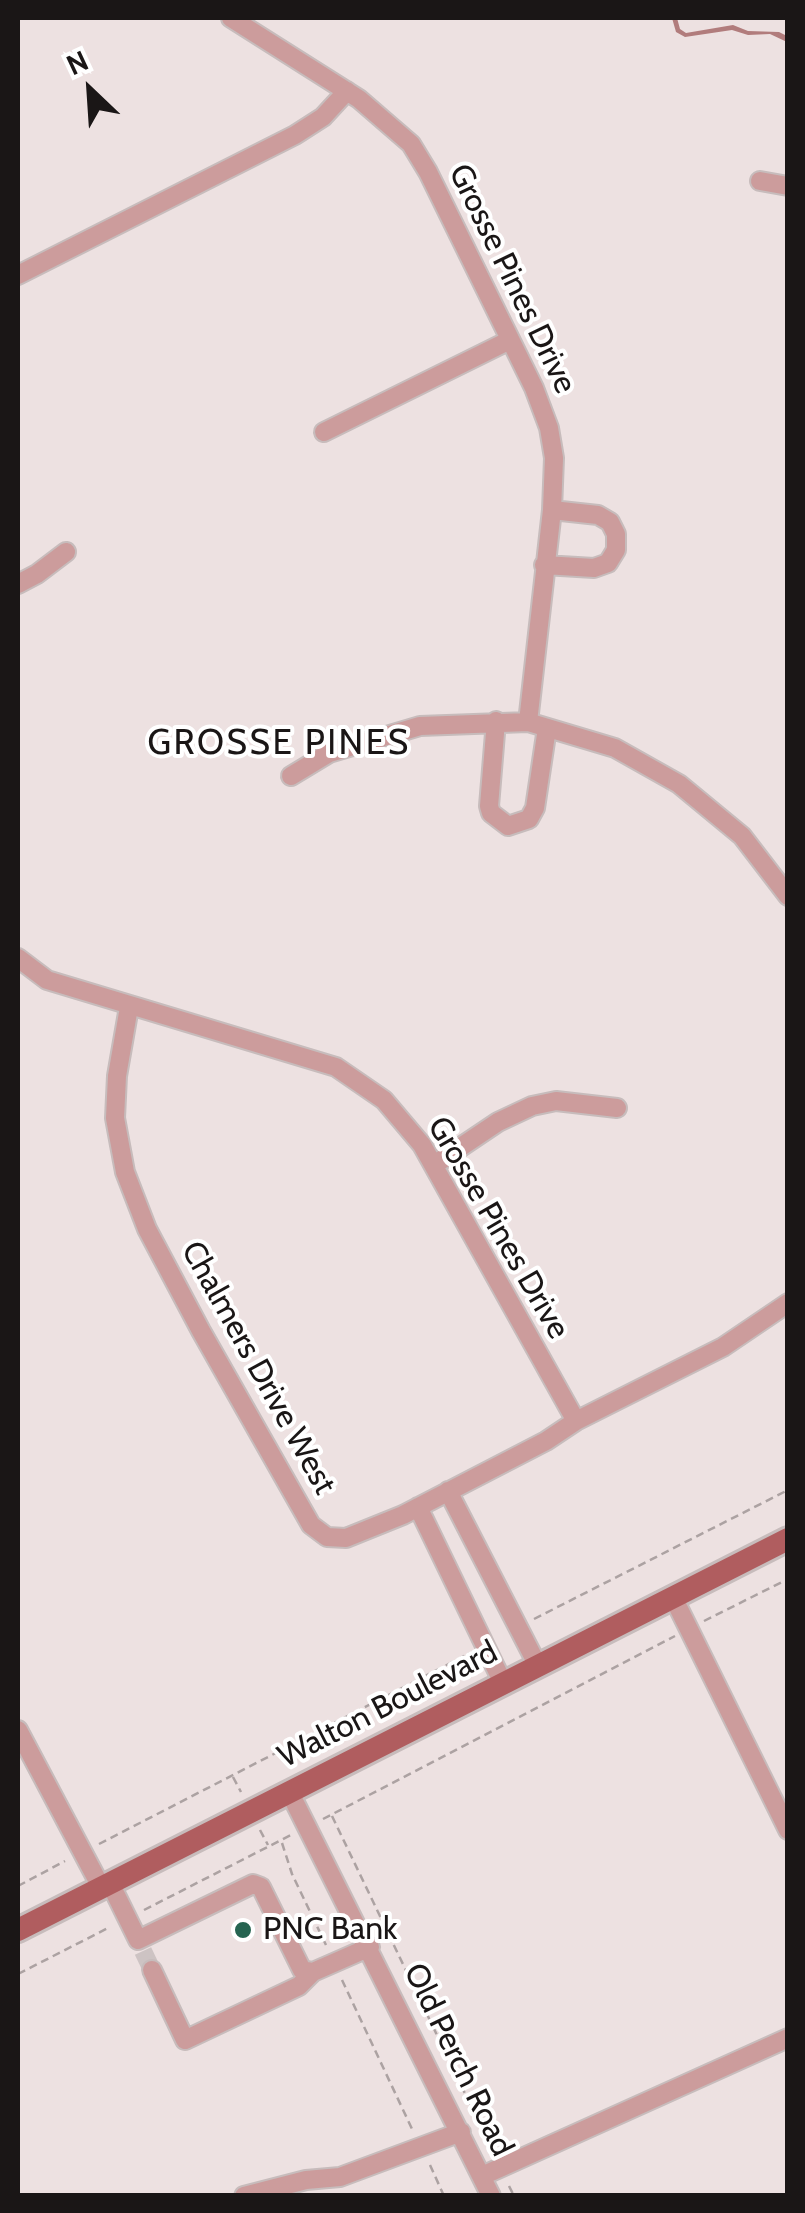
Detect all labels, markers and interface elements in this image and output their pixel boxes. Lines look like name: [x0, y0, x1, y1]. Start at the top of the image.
north arrow: [40, 40, 140, 140]
text: N: [61, 43, 93, 82]
street label: Grosse Pines Drive: [440, 158, 584, 400]
district label: GROSSE PINES: [147, 723, 411, 765]
street label: Grosse Pines Drive: [419, 1110, 577, 1346]
street label: Chalmers Drive West: [173, 1235, 343, 1501]
street label: Walton Boulevard: [272, 1633, 504, 1777]
place label: PNC Bank: [263, 1911, 397, 1949]
marker: PNC Bank: [232, 1919, 254, 1941]
street label: Old Perch Road: [395, 1958, 521, 2162]

